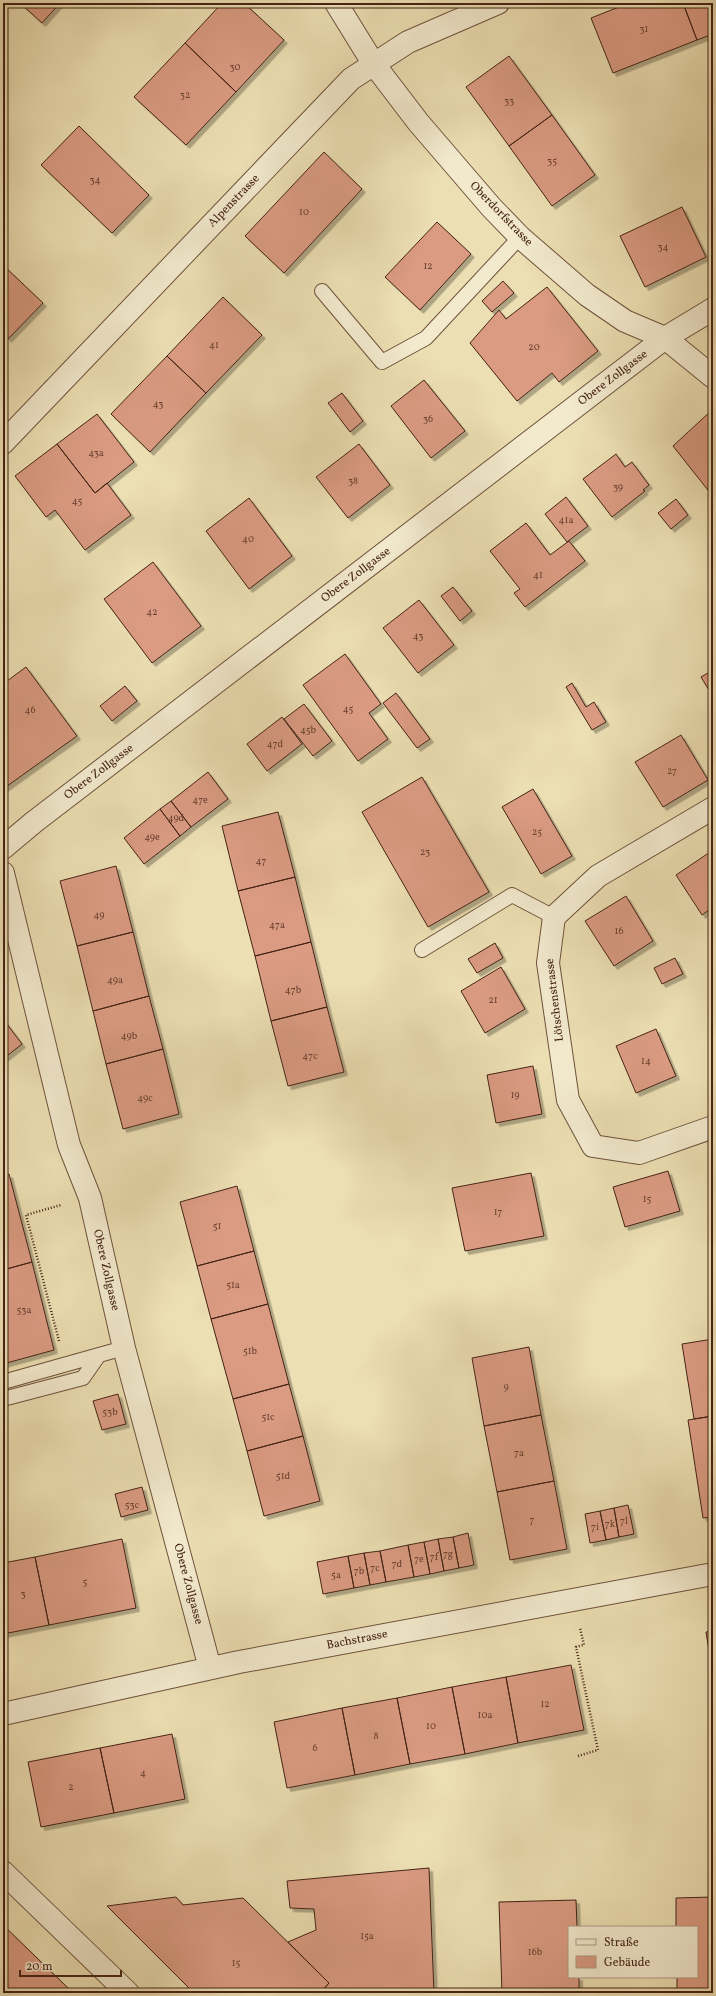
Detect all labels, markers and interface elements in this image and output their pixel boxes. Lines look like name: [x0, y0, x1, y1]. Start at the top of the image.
house number: 31: [639, 22, 649, 36]
house number: 30: [230, 60, 240, 74]
house number: 32: [180, 88, 190, 102]
house number: 33: [504, 94, 514, 108]
house number: 35: [547, 154, 557, 168]
street label: Alpenstrasse: [205, 171, 264, 231]
house number: 34: [89, 173, 101, 187]
street label: Oberdorfstrasse: [466, 178, 536, 250]
house number: 10: [299, 205, 309, 219]
house number: 34: [657, 240, 669, 254]
house number: 12: [423, 259, 433, 273]
house number: 41: [209, 338, 219, 352]
house number: 20: [528, 340, 540, 354]
street label: Obere Zollgasse: [575, 346, 651, 409]
house number: 43: [153, 397, 163, 411]
house number: 36: [423, 412, 433, 426]
house number: 43a: [88, 446, 104, 460]
house number: 38: [348, 474, 358, 488]
house number: 39: [613, 480, 623, 494]
house number: 45: [72, 494, 82, 508]
house number: 41a: [559, 513, 573, 527]
house number: 40: [242, 532, 254, 546]
street label: Obere Zollgasse: [318, 543, 394, 606]
house number: 41: [533, 568, 543, 582]
house number: 42: [146, 605, 158, 619]
house number: 43: [413, 629, 423, 643]
house number: 45: [343, 702, 353, 716]
house number: 46: [25, 703, 35, 717]
house number: 45b: [300, 723, 317, 737]
house number: 47d: [267, 737, 284, 751]
street label: Obere Zollgasse: [61, 740, 137, 803]
house number: 27: [667, 764, 677, 778]
house number: 47e: [192, 793, 208, 807]
house number: 49d: [168, 811, 185, 825]
house number: 25: [532, 825, 542, 839]
house number: 49e: [144, 830, 160, 844]
house number: 23: [420, 845, 430, 859]
house number: 47: [256, 854, 267, 868]
house number: 49: [94, 908, 104, 922]
house number: 47a: [269, 918, 285, 932]
house number: 16: [615, 924, 623, 938]
street label: Lötschenstrasse: [542, 957, 568, 1043]
house number: 49a: [107, 973, 123, 987]
house number: 47b: [285, 983, 302, 997]
house number: 21: [488, 993, 498, 1007]
house number: 49b: [121, 1029, 138, 1043]
house number: 47c: [302, 1049, 318, 1063]
house number: 14: [641, 1054, 651, 1068]
house number: 19: [510, 1088, 520, 1102]
house number: 49c: [137, 1091, 153, 1105]
house number: 15: [643, 1192, 652, 1206]
house number: 17: [494, 1205, 503, 1219]
house number: 51: [213, 1219, 221, 1233]
street label: Obere Zollgasse: [89, 1228, 123, 1313]
house number: 51a: [226, 1278, 240, 1292]
house number: 53a: [17, 1303, 31, 1317]
house number: 51b: [243, 1344, 258, 1358]
house number: 9: [503, 1380, 509, 1394]
house number: 53b: [102, 1405, 118, 1419]
house number: 51c: [261, 1410, 275, 1424]
house number: 7a: [514, 1446, 524, 1460]
house number: 51d: [276, 1469, 291, 1483]
house number: 53c: [125, 1498, 140, 1512]
house number: 7: [530, 1513, 535, 1527]
house number: 7l: [620, 1514, 628, 1528]
house number: 7k: [605, 1517, 616, 1531]
house number: 7i: [591, 1520, 599, 1534]
street label: Obere Zollgasse: [170, 1542, 207, 1627]
house number: 7g: [443, 1547, 453, 1561]
house number: 7f: [430, 1550, 440, 1564]
house number: 7e: [414, 1552, 424, 1566]
house number: 7d: [392, 1557, 403, 1571]
house number: 7c: [370, 1561, 380, 1575]
house number: 7b: [354, 1564, 365, 1578]
house number: 5a: [331, 1568, 341, 1582]
house number: 5: [83, 1575, 88, 1589]
house number: 3: [20, 1587, 26, 1601]
street label: Bachstrasse: [325, 1626, 389, 1654]
house number: 12: [540, 1697, 550, 1711]
house number: 10a: [478, 1708, 492, 1722]
house number: 10: [426, 1719, 436, 1733]
house number: 8: [373, 1729, 379, 1743]
house number: 6: [312, 1741, 318, 1755]
house number: 4: [140, 1766, 146, 1780]
house number: 2: [68, 1780, 74, 1794]
legend: [568, 1926, 698, 1978]
house number: 15a: [360, 1929, 374, 1943]
text: Straße: [604, 1935, 639, 1951]
house number: 16b: [528, 1945, 543, 1959]
scale bar: [20, 1952, 121, 1978]
text: Gebäude: [604, 1955, 651, 1971]
house number: 15: [232, 1956, 241, 1970]
text: 20 m: [26, 1959, 53, 1975]

